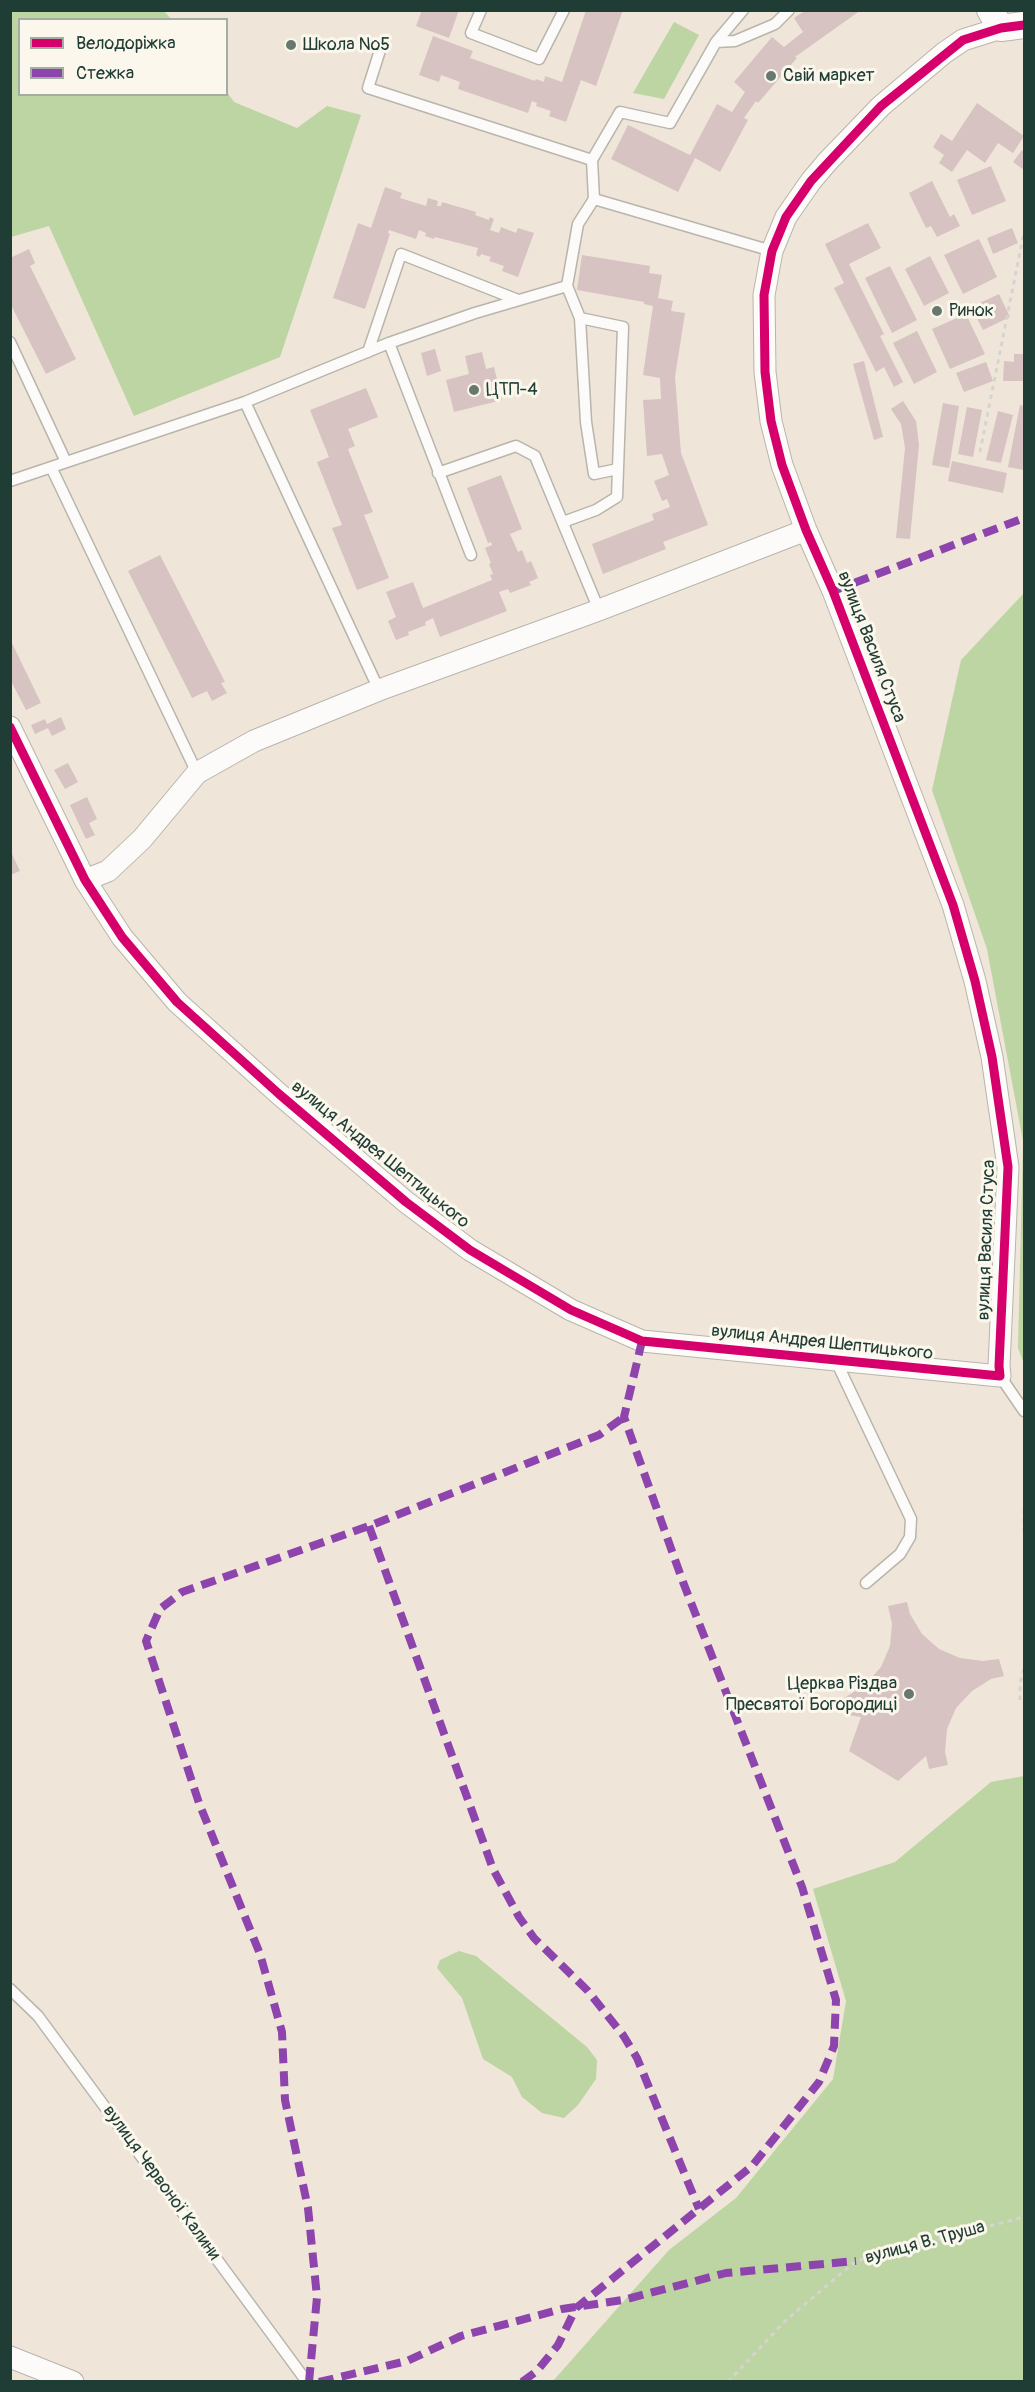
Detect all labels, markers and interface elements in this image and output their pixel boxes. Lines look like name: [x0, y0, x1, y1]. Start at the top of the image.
legend: [18, 18, 228, 96]
text: Велодоріжка: [76, 32, 176, 55]
place label: Школа №5: [303, 34, 390, 56]
marker: Школа №5: [284, 38, 298, 52]
text: Стежка: [76, 62, 134, 85]
place label: Свiй маркет: [783, 65, 875, 87]
marker: Свiй маркет: [764, 69, 778, 83]
place label: Ринок: [949, 300, 994, 322]
marker: Ринок: [930, 304, 944, 318]
place label: ЦТП-4: [486, 379, 538, 401]
marker: ЦТП-4: [467, 383, 481, 397]
street label: вулиця Василя Стуса: [832, 568, 910, 726]
street label: вулиця Андрея Шептицького: [287, 1076, 473, 1234]
street label: вулиця Василя Стуса: [973, 1159, 1001, 1321]
street label: вулиця Андрея Шептицького: [710, 1321, 934, 1365]
place label: Церква Різдва Пресвятої Богородиці: [726, 1673, 897, 1716]
marker: Церква Різдва Пресвятої Богородиці: [902, 1687, 916, 1701]
street label: вулиця Червоної Калини: [98, 2101, 224, 2265]
street label: вулиця В. Труша: [863, 2217, 987, 2269]

